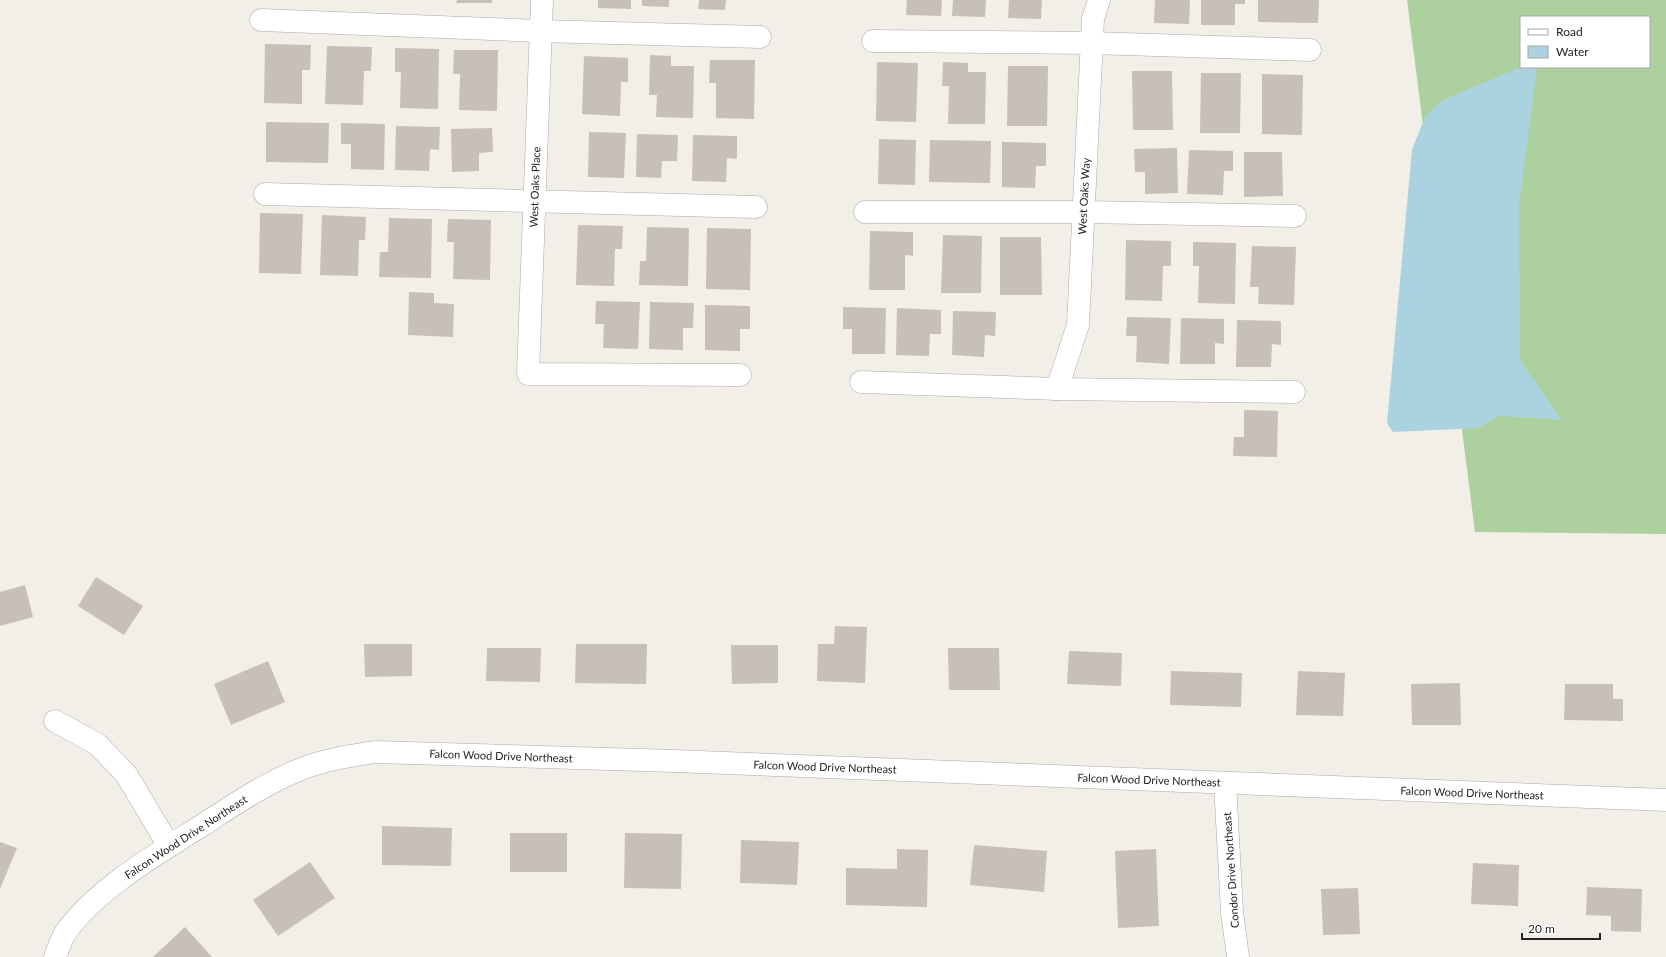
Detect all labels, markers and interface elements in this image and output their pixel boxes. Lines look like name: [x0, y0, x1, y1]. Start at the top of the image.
legend: [1520, 16, 1650, 68]
text: Road: [1556, 24, 1583, 39]
text: Water: [1556, 44, 1589, 59]
street label: West Oaks Place: [527, 146, 542, 228]
street label: West Oaks Way: [1075, 157, 1092, 235]
street label: Falcon Wood Drive Northeast: [429, 747, 573, 765]
street label: Falcon Wood Drive Northeast: [753, 758, 897, 776]
street label: Falcon Wood Drive Northeast: [1077, 771, 1221, 789]
street label: Falcon Wood Drive Northeast: [1400, 784, 1544, 802]
street label: Falcon Wood Drive Northeast: [122, 792, 249, 881]
street label: Condor Drive Northeast: [1220, 812, 1241, 928]
scale bar: [1522, 915, 1600, 941]
text: 20 m: [1528, 921, 1555, 936]

